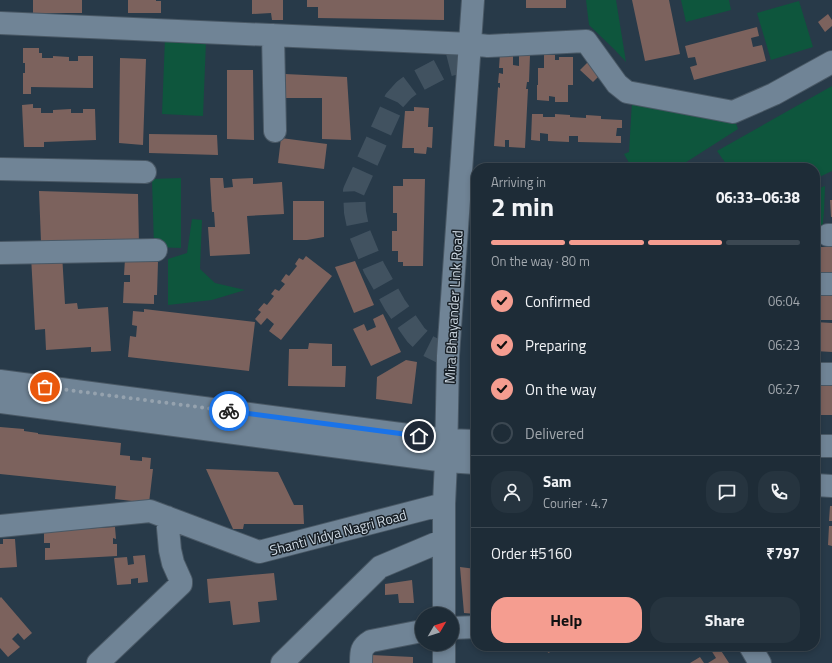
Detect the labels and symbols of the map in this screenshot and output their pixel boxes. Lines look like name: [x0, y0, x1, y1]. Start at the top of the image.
street label: Mira Bhayander Link Road: [438, 230, 468, 384]
pin: [28, 370, 62, 404]
courier: [209, 391, 249, 431]
pin: [402, 419, 436, 453]
street label: Shanti Vidya Nagri Road: [267, 504, 409, 560]
north arrow: [415, 607, 459, 651]

